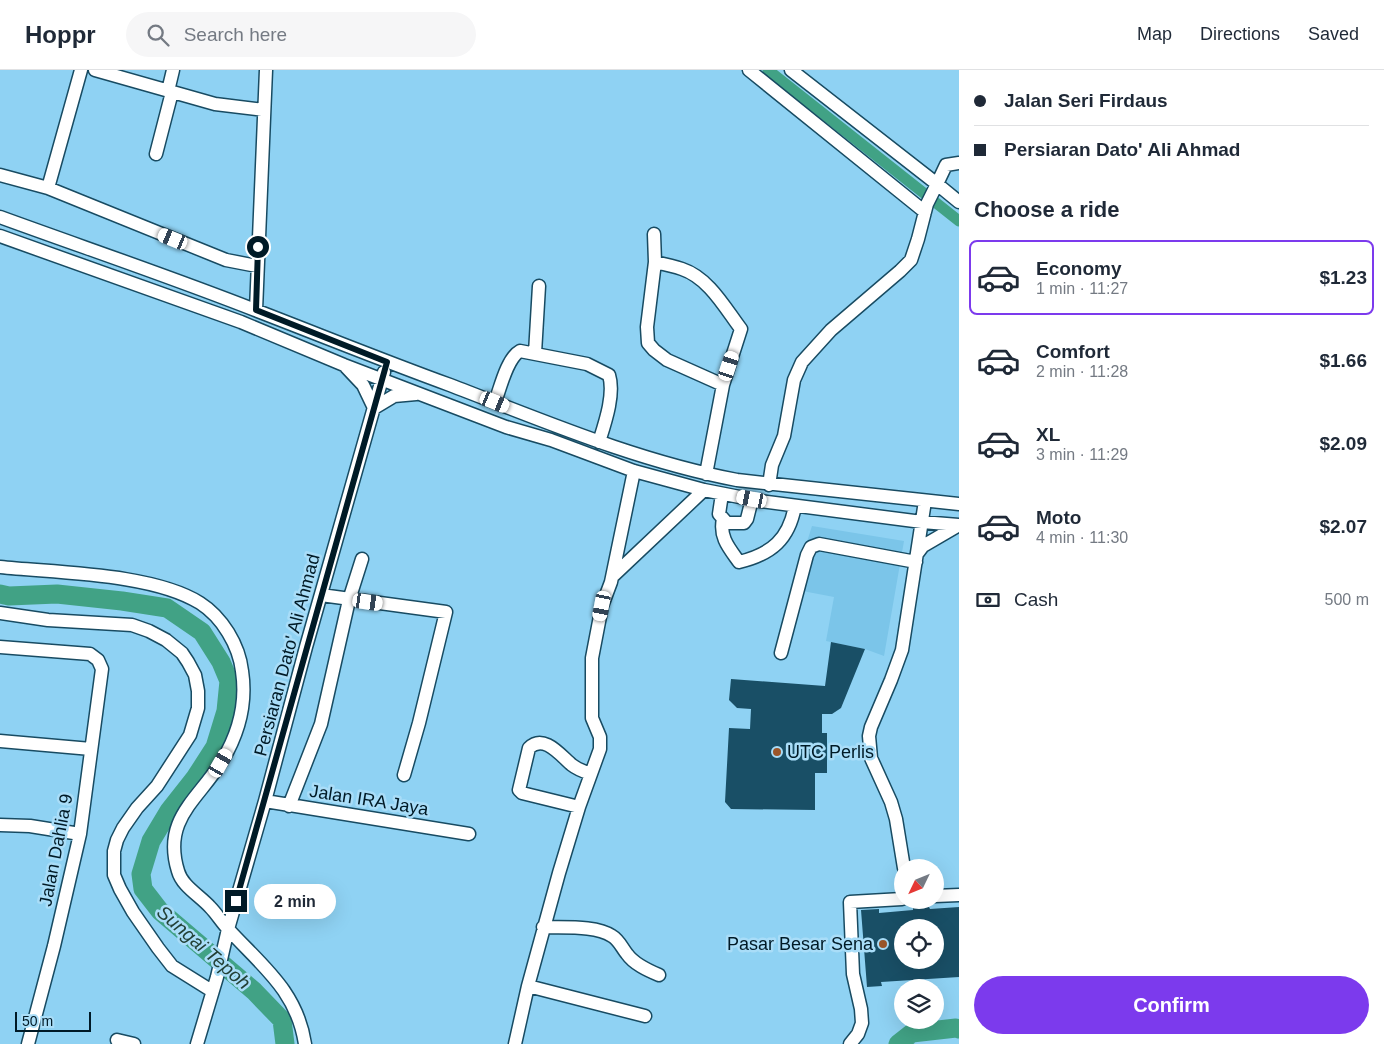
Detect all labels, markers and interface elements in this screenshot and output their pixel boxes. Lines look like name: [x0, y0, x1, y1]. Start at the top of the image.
search box: [126, 12, 476, 57]
text: Hoppr: [25, 21, 96, 48]
icon: search: [144, 21, 172, 49]
text: Search here: [184, 24, 287, 45]
text: Map: [1137, 24, 1172, 44]
text: Directions: [1200, 24, 1280, 44]
text: Saved: [1308, 24, 1359, 44]
text: Jalan Seri Firdaus: [1004, 90, 1168, 111]
text: Persiaran Dato' Ali Ahmad: [1004, 139, 1240, 160]
text: Choose a ride: [974, 197, 1119, 222]
car: [156, 226, 189, 252]
route start: [247, 236, 269, 258]
icon: car: [976, 255, 1021, 300]
text: Economy: [1036, 258, 1122, 279]
text: $1.23: [1319, 267, 1367, 288]
text: 1 min · 11:27: [1036, 280, 1128, 297]
icon: car: [976, 338, 1021, 383]
text: Comfort: [1036, 341, 1110, 362]
car: [717, 349, 740, 383]
text: $1.66: [1319, 350, 1367, 371]
text: 2 min · 11:28: [1036, 363, 1128, 380]
car: [478, 389, 511, 415]
icon: car: [976, 421, 1021, 466]
text: XL: [1036, 424, 1060, 445]
text: $2.09: [1319, 433, 1367, 454]
text: 3 min · 11:29: [1036, 446, 1128, 463]
car: [735, 489, 768, 509]
icon: car: [976, 504, 1021, 549]
text: Moto: [1036, 507, 1081, 528]
text: $2.07: [1319, 516, 1367, 537]
text: 4 min · 11:30: [1036, 529, 1128, 546]
street label: Persiaran Dato' Ali Ahmad: [250, 552, 324, 758]
icon: cash: [974, 586, 1002, 614]
text: Cash: [1014, 589, 1058, 610]
car: [591, 590, 612, 622]
text: 500 m: [1325, 591, 1369, 608]
car: [352, 592, 383, 612]
place label: UTC Perlis: [787, 742, 874, 762]
car: [207, 746, 234, 780]
marker: UTC Perlis: [771, 746, 783, 758]
street label: Jalan IRA Jaya: [308, 781, 431, 819]
street label: Jalan Dahlia 9: [35, 792, 77, 908]
north arrow: [894, 859, 944, 909]
map controls: [894, 859, 944, 1029]
callout: 2 min: [254, 884, 336, 918]
route end: [225, 890, 247, 912]
text: 2 min: [274, 893, 316, 910]
water label: Sungai Tepoh: [153, 901, 255, 994]
button: locate: [894, 919, 944, 969]
place label: Pasar Besar Sena: [727, 934, 874, 954]
marker: Pasar Besar Sena: [877, 938, 889, 950]
button: Confirm: [974, 976, 1369, 1034]
button: layers: [894, 979, 944, 1029]
scale bar: [15, 1009, 91, 1032]
text: 50 m: [22, 1013, 53, 1029]

